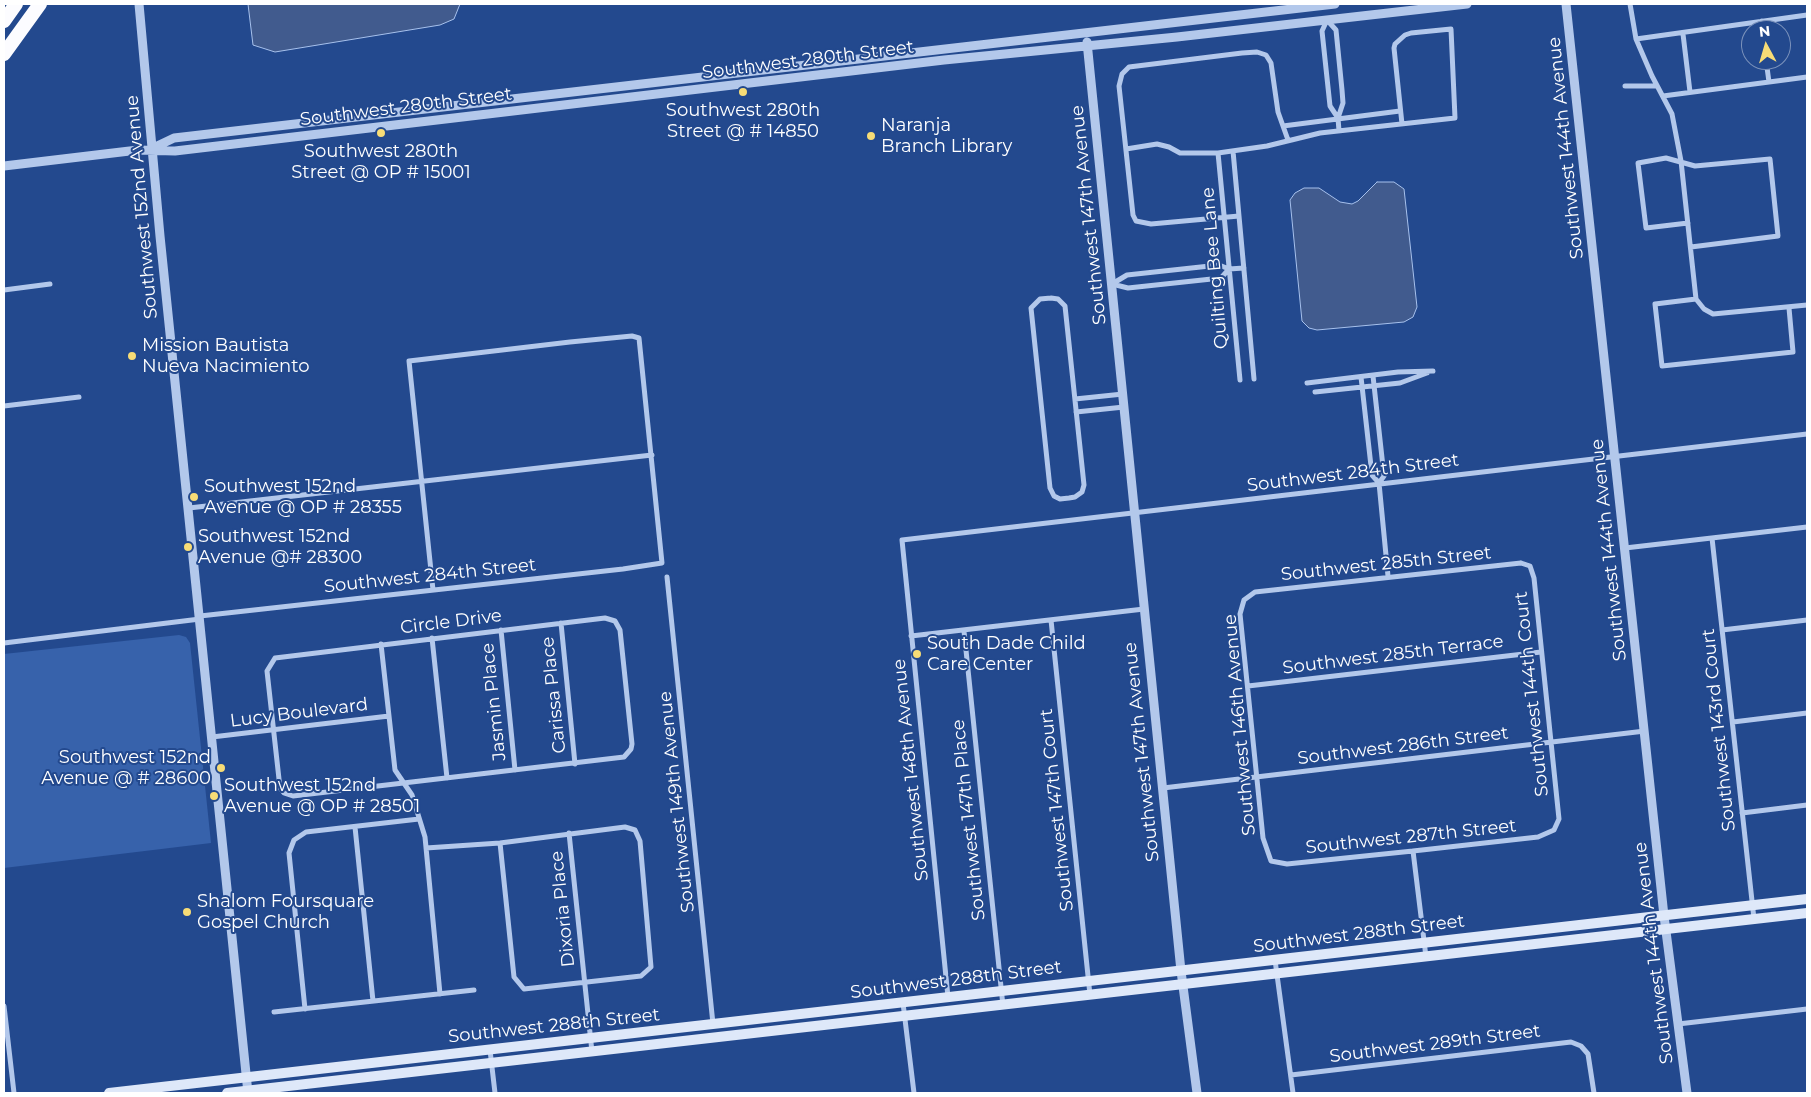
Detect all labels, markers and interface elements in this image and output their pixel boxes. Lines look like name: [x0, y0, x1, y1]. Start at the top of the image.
north arrow: [1741, 20, 1791, 70]
text: N: [1758, 22, 1771, 41]
street label: Southwest 280th Street: [701, 36, 915, 84]
street label: Southwest 144th Avenue: [1544, 36, 1588, 260]
street label: Southwest 280th Street: [299, 83, 513, 131]
marker: Southwest 280th Street @ # 14850: [737, 86, 749, 98]
street label: Southwest 152nd Avenue: [121, 94, 163, 320]
place label: Southwest 280th Street @ # 14850: [666, 100, 820, 142]
street label: Southwest 147th Avenue: [1067, 104, 1111, 326]
place label: Naranja Branch Library: [881, 115, 1012, 158]
marker: Southwest 280th Street @ OP # 15001: [375, 127, 387, 139]
marker: Naranja Branch Library: [865, 130, 877, 142]
place label: Southwest 280th Street @ OP # 15001: [291, 141, 471, 183]
street label: Quilting Bee Lane: [1197, 186, 1233, 350]
place label: Mission Bautista Nueva Nacimiento: [142, 335, 309, 378]
marker: Mission Bautista Nueva Nacimiento: [126, 350, 138, 362]
street label: Southwest 144th Avenue: [1587, 438, 1631, 662]
street label: Southwest 284th Street: [1246, 449, 1460, 497]
place label: Southwest 152nd Avenue @ OP # 28355: [204, 476, 402, 518]
marker: Southwest 152nd Avenue @ OP # 28355: [188, 491, 200, 503]
place label: Southwest 152nd Avenue @# 28300: [198, 526, 362, 568]
marker: Southwest 152nd Avenue @# 28300: [182, 541, 194, 553]
street label: Southwest 285th Street: [1280, 542, 1492, 586]
street label: Southwest 284th Street: [323, 554, 537, 598]
street label: Southwest 144th Court: [1510, 590, 1554, 798]
street label: Circle Drive: [399, 605, 503, 639]
street label: Southwest 146th Avenue: [1220, 613, 1260, 837]
street label: Southwest 143rd Court: [1698, 628, 1740, 832]
street label: Southwest 285th Terrace: [1281, 631, 1505, 679]
place label: South Dade Child Care Center: [927, 633, 1086, 676]
street label: Carissa Place: [537, 636, 571, 754]
street label: Southwest 147th Avenue: [1120, 641, 1164, 863]
street label: Jasmin Place: [477, 642, 511, 762]
marker: South Dade Child Care Center: [911, 648, 923, 660]
street label: Southwest 148th Avenue: [889, 658, 933, 882]
street label: Southwest 149th Avenue: [655, 690, 699, 914]
street label: Lucy Boulevard: [229, 694, 369, 732]
street label: Southwest 147th Court: [1036, 708, 1078, 912]
street label: Southwest 147th Place: [948, 718, 990, 922]
street label: Southwest 286th Street: [1296, 722, 1510, 770]
place label: Southwest 152nd Avenue @ # 28600: [41, 747, 211, 790]
marker: Southwest 152nd Avenue @ # 28600: [215, 762, 227, 774]
place label: Southwest 152nd Avenue @ OP # 28501: [224, 775, 420, 818]
marker: Southwest 152nd Avenue @ OP # 28501: [208, 790, 220, 802]
street label: Southwest 287th Street: [1305, 815, 1517, 859]
street label: Southwest 144th Avenue: [1630, 841, 1678, 1065]
street label: Dixoria Place: [546, 850, 580, 968]
place label: Shalom Foursquare Gospel Church: [197, 891, 374, 934]
marker: Shalom Foursquare Gospel Church: [181, 906, 193, 918]
street label: Southwest 288th Street: [1252, 910, 1466, 958]
street label: Southwest 288th Street: [849, 956, 1063, 1004]
street label: Southwest 288th Street: [447, 1004, 661, 1048]
street label: Southwest 289th Street: [1328, 1020, 1542, 1068]

